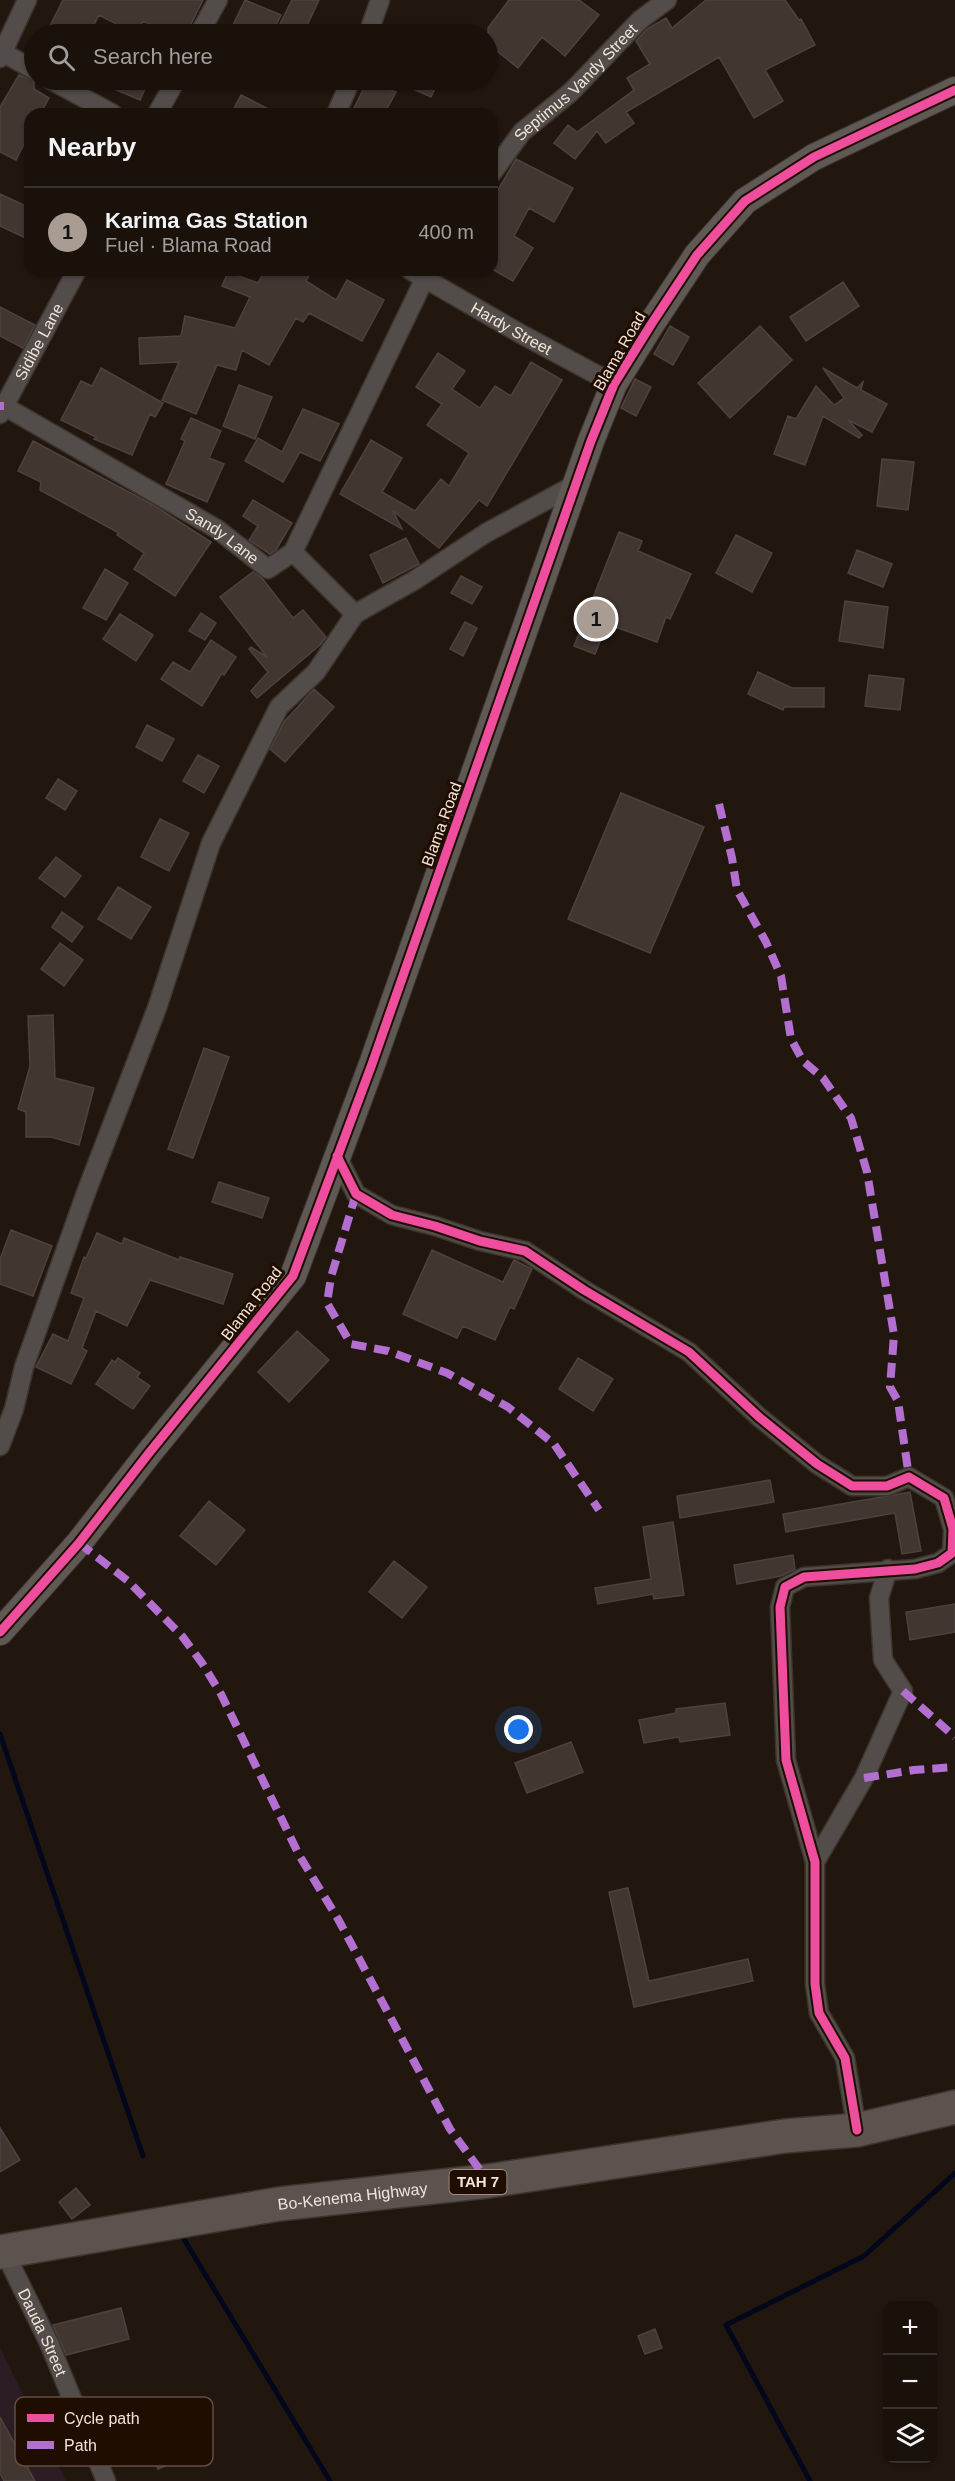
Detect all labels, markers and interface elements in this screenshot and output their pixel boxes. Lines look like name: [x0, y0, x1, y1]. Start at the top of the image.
street label: Septimus Vandy Street: [511, 20, 641, 144]
search box: [24, 24, 498, 90]
icon: search: [45, 41, 78, 74]
text: Search here: [93, 44, 213, 69]
text: Nearby: [48, 132, 136, 162]
text: Karima Gas Station: [105, 208, 308, 233]
text: 1: [62, 221, 73, 243]
text: 400 m: [418, 221, 474, 243]
text: Fuel · Blama Road: [105, 234, 272, 256]
street label: Hardy Street: [468, 299, 555, 358]
street label: Sidibe Lane: [12, 301, 67, 383]
street label: Blama Road: [590, 309, 649, 394]
street label: Sandy Lane: [182, 505, 262, 567]
pin: 1: [576, 596, 616, 642]
street label: Blama Road: [418, 780, 465, 868]
street label: Blama Road: [218, 1263, 285, 1343]
your location: [504, 1715, 533, 1744]
road number: TAH 7: [450, 2170, 506, 2194]
street label: Bo-Kenema Highway: [277, 2180, 428, 2213]
street label: Dauda Street: [15, 2286, 70, 2379]
map controls: [883, 2301, 937, 2463]
button: +: [883, 2301, 937, 2355]
button: −: [883, 2355, 937, 2409]
legend: [15, 2397, 213, 2466]
button: layers: [883, 2409, 937, 2463]
text: Cycle path: [64, 2410, 140, 2427]
text: Path: [64, 2437, 97, 2454]

